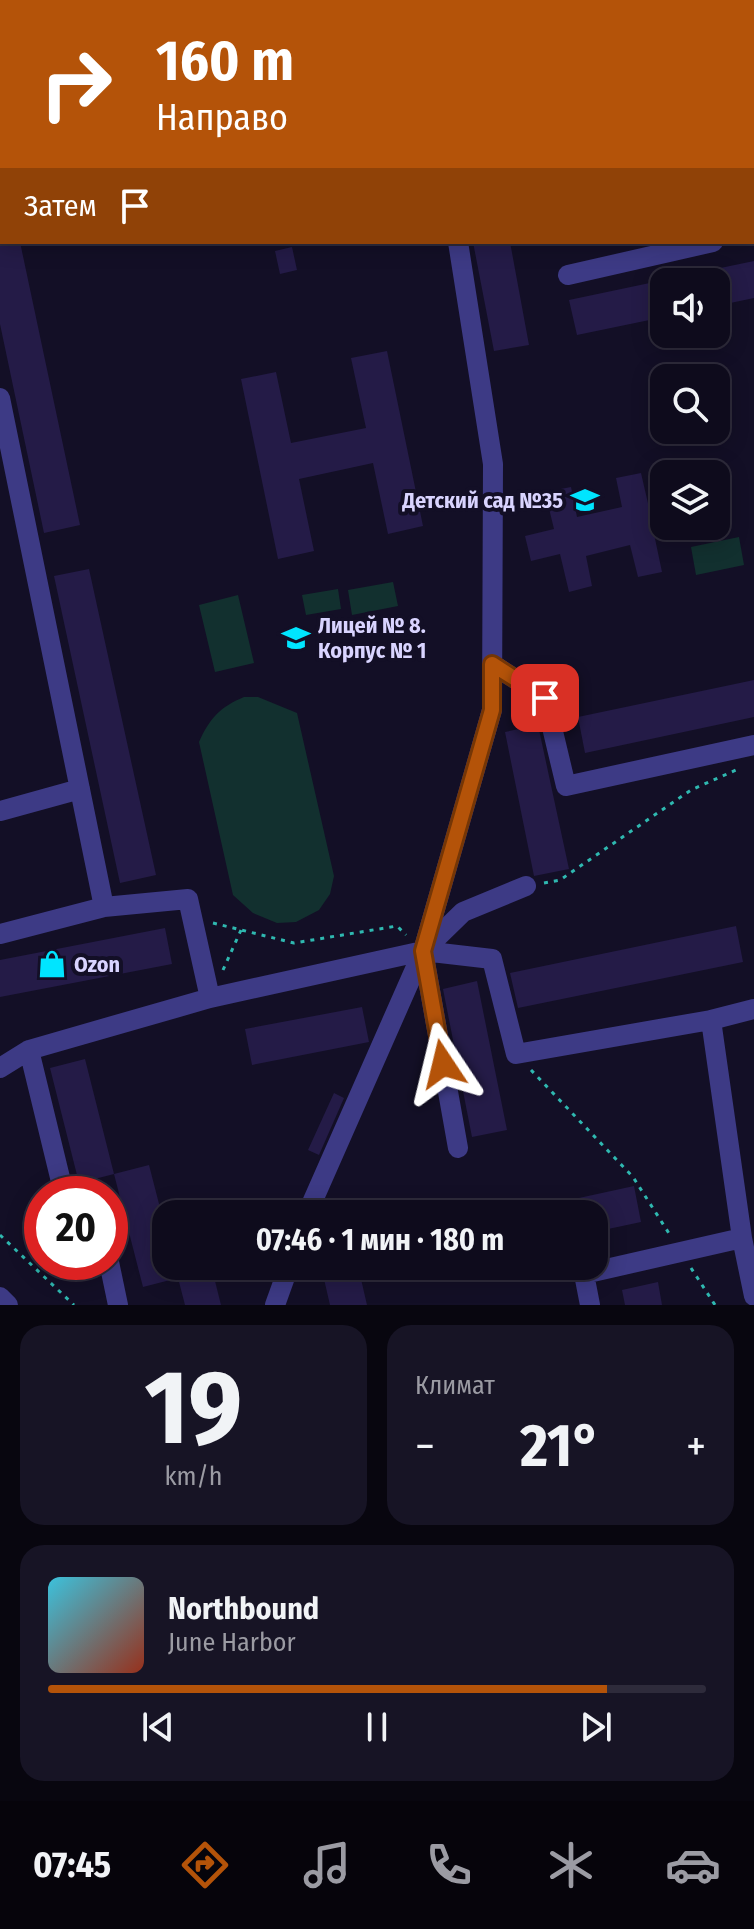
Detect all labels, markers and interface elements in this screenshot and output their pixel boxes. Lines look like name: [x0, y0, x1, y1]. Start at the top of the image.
text: 160 m: [156, 28, 294, 95]
icon: right: [24, 32, 128, 136]
text: Направо: [156, 96, 288, 140]
icon: arrive: [113, 184, 157, 228]
text: Затем: [24, 188, 97, 224]
map controls: [650, 268, 730, 540]
button: sound: [650, 268, 730, 348]
button: search: [650, 364, 730, 444]
button: layers: [650, 460, 730, 540]
school or university icon: Детский сад №35: [570, 485, 600, 515]
place label: Детский сад №35: [401, 487, 563, 514]
place label: Лицей № 8. Корпус № 1: [318, 612, 426, 664]
school or university icon: Лицей № 8. Корпус № 1: [281, 623, 311, 653]
pin: [511, 664, 579, 732]
icon: arrive: [523, 676, 567, 720]
shop icon: Ozon: [37, 949, 67, 979]
place label: Ozon: [74, 951, 120, 978]
position arrow: [401, 1022, 485, 1106]
speed limit sign: 20: [24, 1176, 128, 1280]
text: 07:46 · 1 мин · 180 m: [256, 1222, 504, 1258]
text: 19: [145, 1346, 242, 1471]
text: Климат: [415, 1370, 495, 1401]
text: 21°: [520, 1410, 601, 1482]
text: −: [415, 1420, 435, 1473]
text: +: [686, 1420, 706, 1473]
text: km/h: [165, 1461, 222, 1492]
text: Northbound: [168, 1591, 319, 1627]
text: June Harbor: [168, 1627, 296, 1658]
icon: previous: [136, 1705, 180, 1749]
icon: pause: [355, 1705, 399, 1749]
icon: next: [574, 1705, 618, 1749]
icon: directions: [177, 1837, 233, 1893]
icon: music: [299, 1837, 355, 1893]
icon: phone: [421, 1837, 477, 1893]
icon: climate: [543, 1837, 599, 1893]
icon: car: [665, 1837, 721, 1893]
text: 07:45: [33, 1843, 111, 1887]

